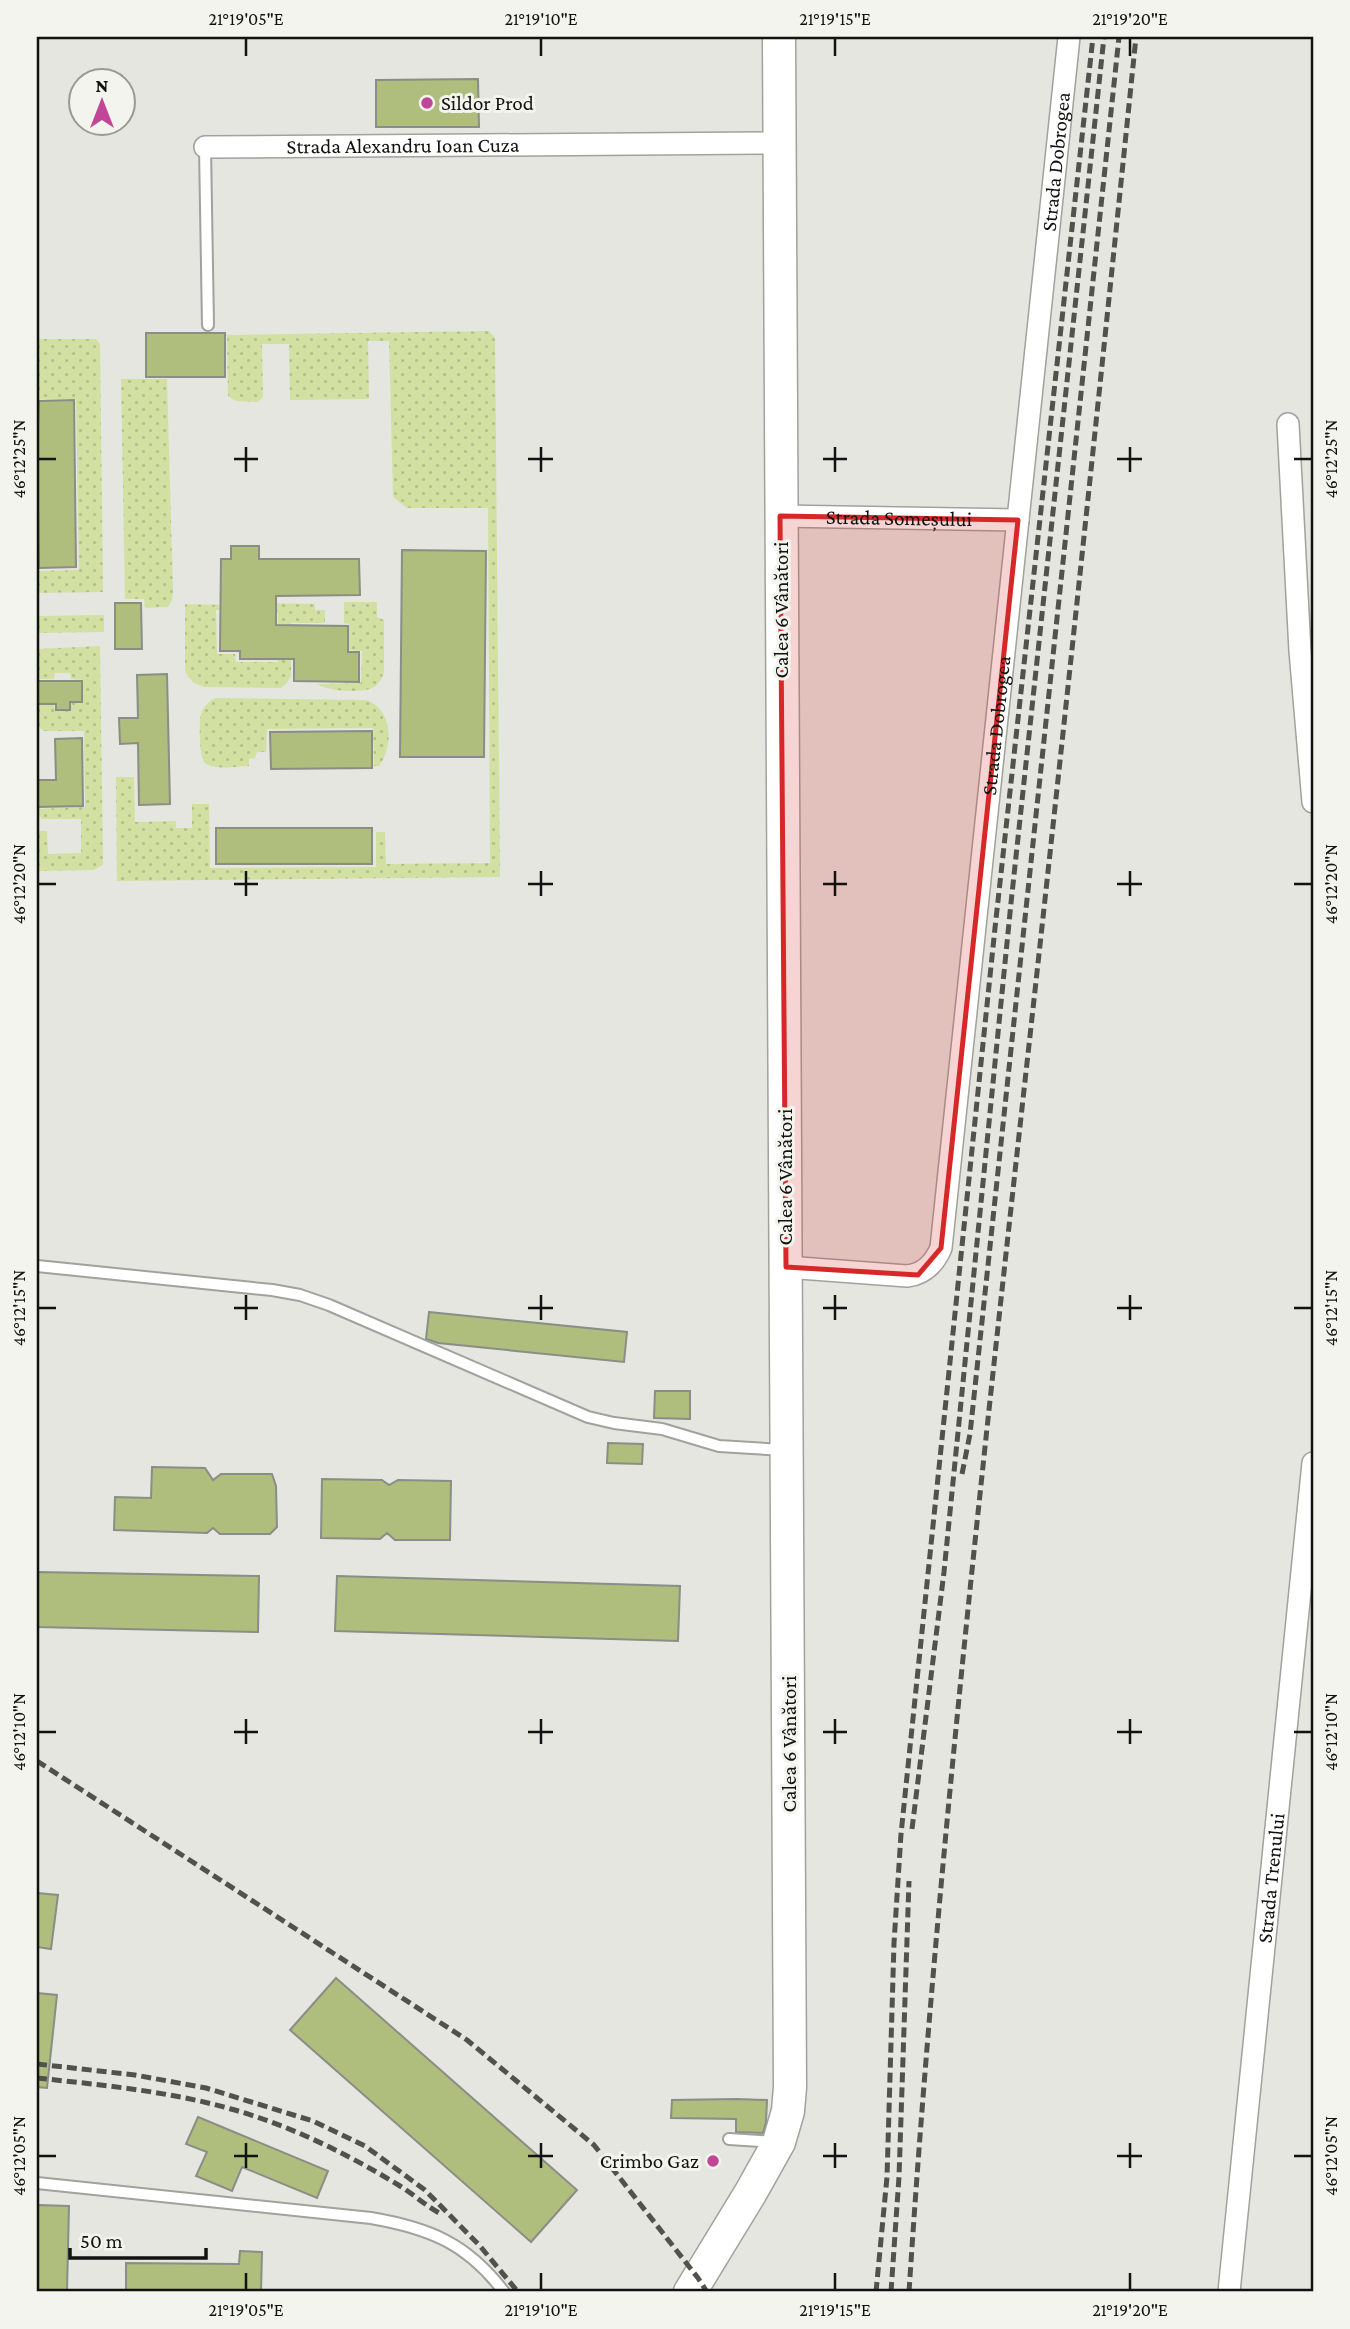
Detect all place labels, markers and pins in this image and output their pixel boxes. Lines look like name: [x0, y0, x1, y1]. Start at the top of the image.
place label: Sildor Prod: [441, 91, 534, 115]
marker: Sildor Prod: [419, 95, 435, 111]
place label: Crimbo Gaz: [600, 2149, 699, 2173]
marker: Crimbo Gaz: [705, 2153, 721, 2169]

